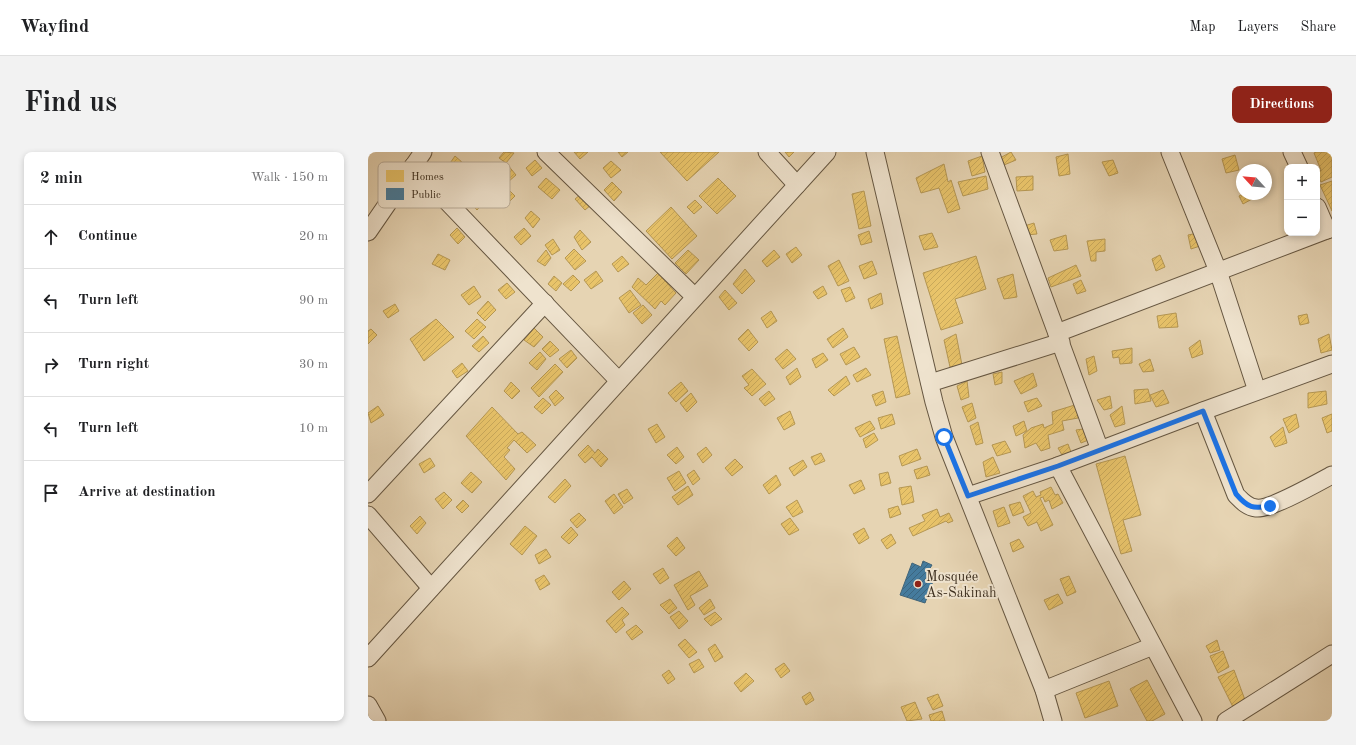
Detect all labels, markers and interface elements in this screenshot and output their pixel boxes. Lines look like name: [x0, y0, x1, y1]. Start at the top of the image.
text: Wayfind: [20, 18, 89, 37]
text: Map: [1190, 20, 1216, 34]
text: Layers: [1238, 20, 1279, 34]
text: Share: [1301, 20, 1336, 34]
button: Directions: [1232, 86, 1332, 123]
text: Find us: [24, 90, 117, 118]
legend: [378, 162, 510, 208]
north arrow: [1236, 164, 1272, 200]
map controls: [1284, 164, 1320, 236]
button: +: [1284, 164, 1320, 200]
text: 2 min: [40, 170, 83, 187]
text: Walk · 150 m: [251, 171, 328, 184]
text: Homes: [411, 172, 444, 183]
text: Public: [411, 190, 441, 201]
button: −: [1284, 200, 1320, 236]
icon: ahead: [40, 226, 62, 248]
text: Continue: [78, 229, 137, 244]
text: 20 m: [299, 230, 328, 243]
icon: left: [40, 290, 62, 312]
text: Turn left: [78, 293, 138, 308]
text: 90 m: [299, 294, 328, 307]
icon: right: [40, 354, 62, 376]
text: Turn right: [78, 357, 149, 372]
text: 30 m: [299, 358, 328, 371]
icon: left: [40, 418, 62, 440]
text: Turn left: [78, 421, 138, 436]
text: 10 m: [299, 422, 328, 435]
route start: [935, 428, 953, 446]
icon: arrive: [40, 482, 62, 504]
text: Arrive at destination: [78, 485, 216, 500]
route end: [1261, 497, 1279, 515]
place label: Mosquée As-Sakinah: [926, 570, 997, 600]
marker: Mosquée As-Sakinah: [913, 579, 923, 589]

